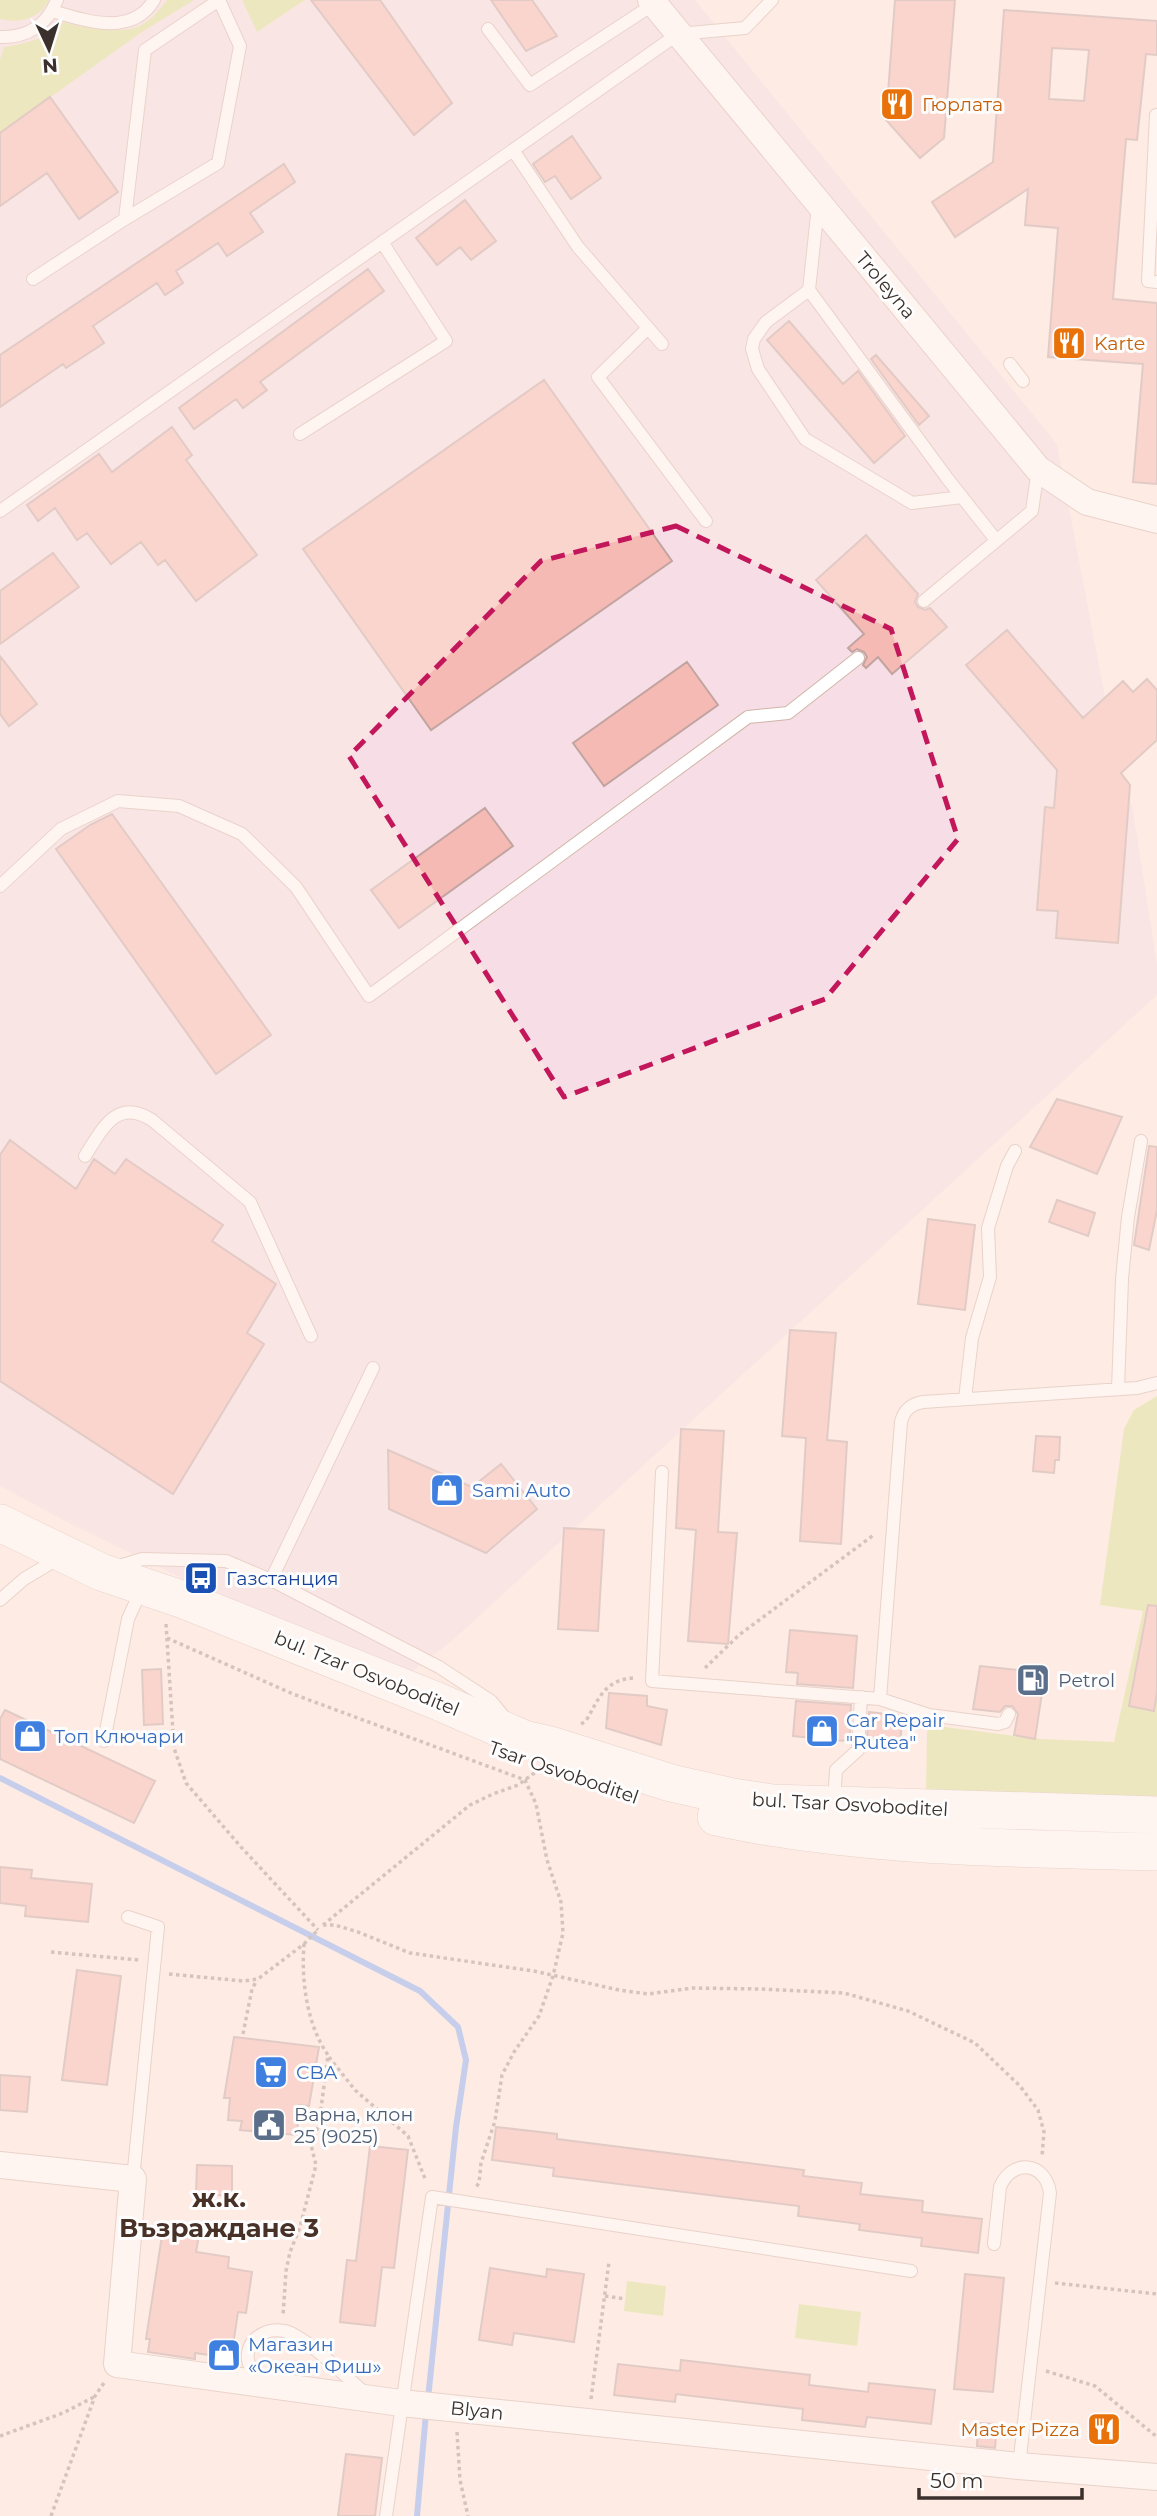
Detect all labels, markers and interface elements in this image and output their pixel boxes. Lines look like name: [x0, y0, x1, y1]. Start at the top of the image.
north arrow: [14, 14, 84, 84]
text: N: [42, 53, 59, 77]
restaurant icon: Гюрлата: [878, 85, 916, 123]
place label: Гюрлата: [922, 93, 1003, 116]
street label: Troleyna: [851, 247, 920, 324]
restaurant icon: Karte: [1050, 324, 1088, 362]
place label: Karte: [1094, 332, 1145, 355]
shop icon: Sami Auto: [428, 1471, 466, 1509]
place label: Sami Auto: [472, 1479, 571, 1502]
bus stop icon: Газстанция: [182, 1559, 220, 1597]
place label: Газстанция: [226, 1567, 339, 1590]
street label: bul. Tzar Osvoboditel: [271, 1626, 463, 1721]
fuel station icon: Petrol: [1014, 1661, 1052, 1699]
place label: Petrol: [1058, 1669, 1115, 1692]
place label: Car Repair "Rutea": [846, 1709, 945, 1754]
shop icon: Car Repair "Rutea": [803, 1712, 841, 1750]
shop icon: Топ Ключари: [11, 1717, 49, 1755]
place label: Топ Ключари: [54, 1725, 184, 1748]
street label: Tsar Osvoboditel: [486, 1736, 642, 1809]
street label: bul. Tsar Osvoboditel: [751, 1788, 949, 1821]
supermarket icon: CBA: [252, 2053, 290, 2091]
place label: CBA: [296, 2061, 338, 2084]
place label: Варна, клон 25 (9025): [294, 2103, 413, 2148]
public building icon: Варна, клон 25 (9025): [250, 2106, 288, 2144]
district label: ж.к. Възраждане 3: [119, 2182, 319, 2244]
place label: Магазин «Океан Фиш»: [248, 2333, 381, 2378]
shop icon: Магазин «Океан Фиш»: [205, 2336, 243, 2374]
street label: Blyan: [449, 2396, 505, 2425]
restaurant icon: Master Pizza: [1085, 2410, 1123, 2448]
place label: Master Pizza: [961, 2418, 1080, 2441]
scale bar: [919, 2456, 1082, 2500]
text: 50 m: [930, 2468, 984, 2493]

